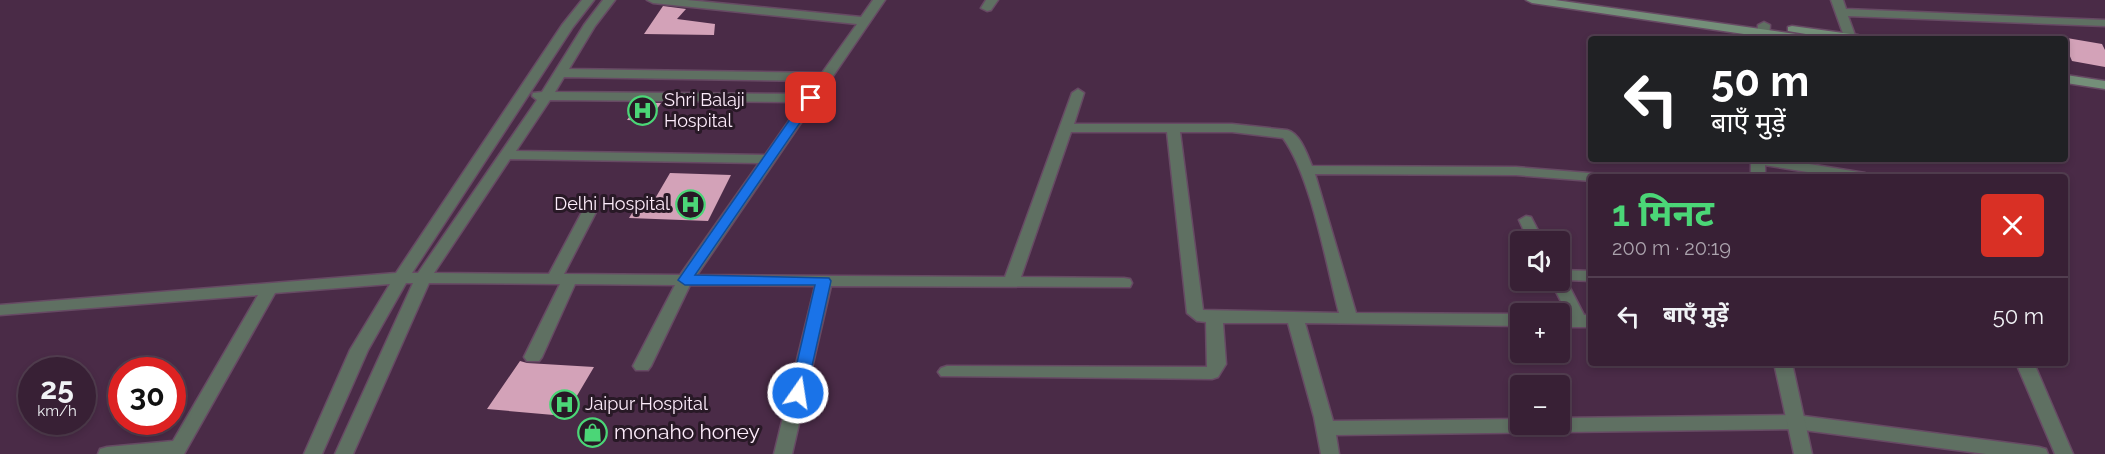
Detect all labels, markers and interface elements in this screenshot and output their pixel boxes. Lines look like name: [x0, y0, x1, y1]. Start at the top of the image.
text: 50 m: [1711, 57, 1809, 106]
icon: left: [1612, 60, 1690, 138]
pin: [785, 72, 836, 123]
icon: arrive: [794, 81, 827, 114]
place label: Shri Balaji Hospital: [664, 89, 745, 131]
hospital icon: Shri Balaji Hospital: [627, 94, 659, 126]
text: बाएँ मुड़ें: [1711, 107, 1786, 138]
hospital icon: Delhi Hospital: [675, 188, 707, 220]
text: 1 मिनट: [1612, 192, 1714, 234]
place label: Delhi Hospital: [554, 193, 670, 214]
button: close: [1981, 194, 2044, 257]
map controls: [1510, 231, 1570, 435]
button: sound: [1510, 231, 1570, 291]
text: 200 m · 20:19: [1612, 236, 1731, 260]
icon: left: [1612, 300, 1645, 333]
text: बाएँ मुड़ें: [1663, 301, 1729, 327]
button: +: [1510, 303, 1570, 363]
text: 50 m: [1993, 303, 2044, 329]
speed limit sign: 30: [108, 357, 186, 435]
position arrow: [766, 361, 830, 425]
text: 25: [40, 371, 74, 406]
button: −: [1510, 375, 1570, 435]
hospital icon: Jaipur Hospital: [548, 388, 580, 420]
place label: Jaipur Hospital: [585, 393, 708, 414]
text: km/h: [37, 402, 77, 420]
shop icon: monaho honey: [577, 416, 609, 448]
place label: monaho honey: [614, 419, 760, 444]

